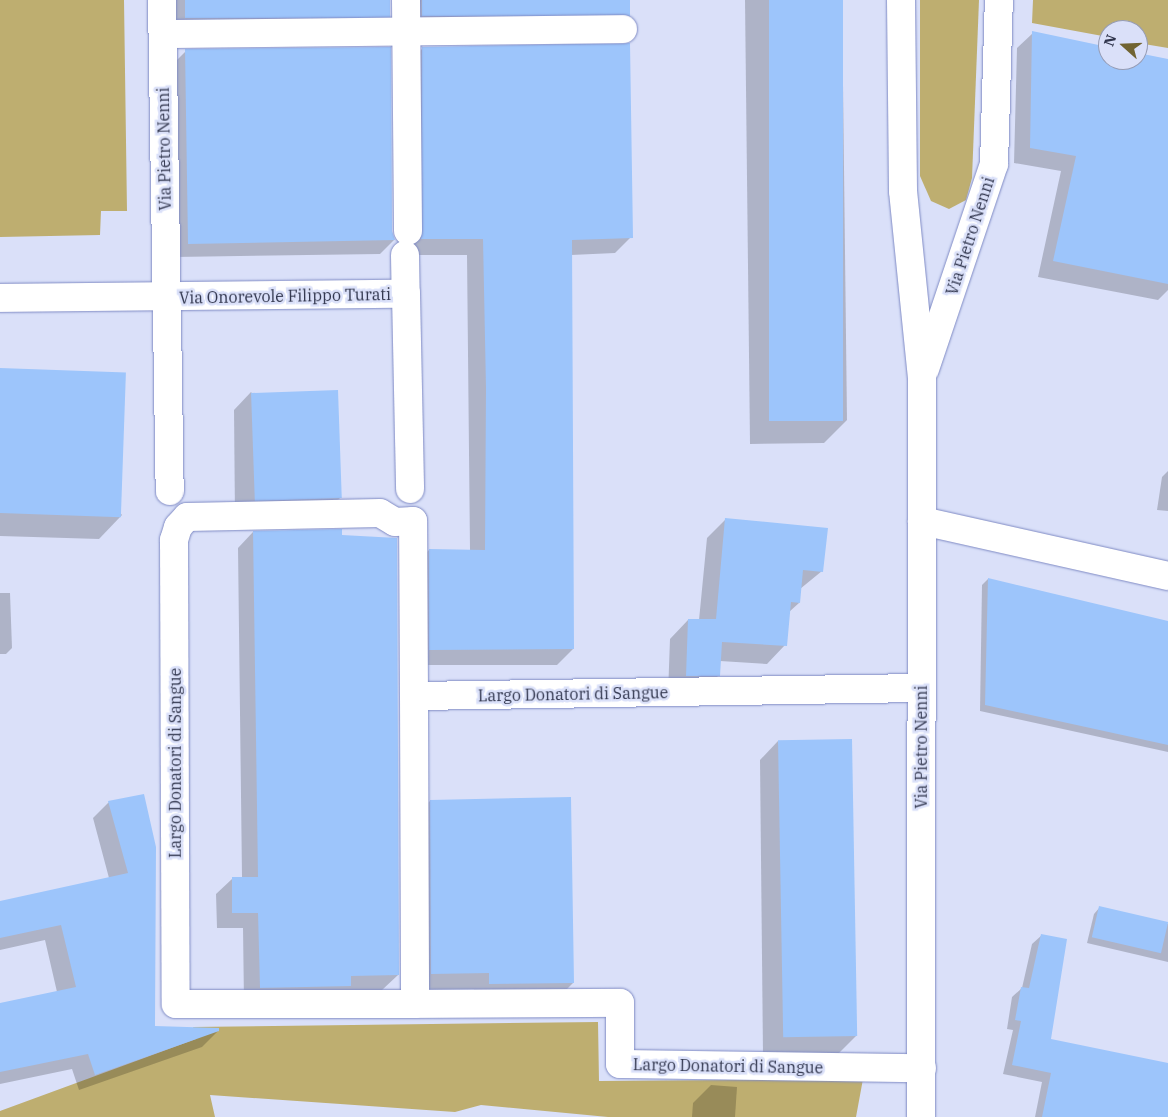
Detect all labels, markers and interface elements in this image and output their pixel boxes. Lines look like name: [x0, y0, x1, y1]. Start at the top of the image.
north arrow: [1098, 20, 1148, 70]
text: N: [1099, 32, 1120, 49]
street label: Via Pietro Nenni: [153, 87, 175, 211]
street label: Via Pietro Nenni: [942, 174, 998, 298]
street label: Via Onorevole Filippo Turati: [179, 285, 391, 307]
street label: Largo Donatori di Sangue: [165, 668, 185, 858]
street label: Largo Donatori di Sangue: [478, 683, 668, 705]
street label: Via Pietro Nenni: [911, 685, 931, 809]
street label: Largo Donatori di Sangue: [633, 1055, 823, 1077]

